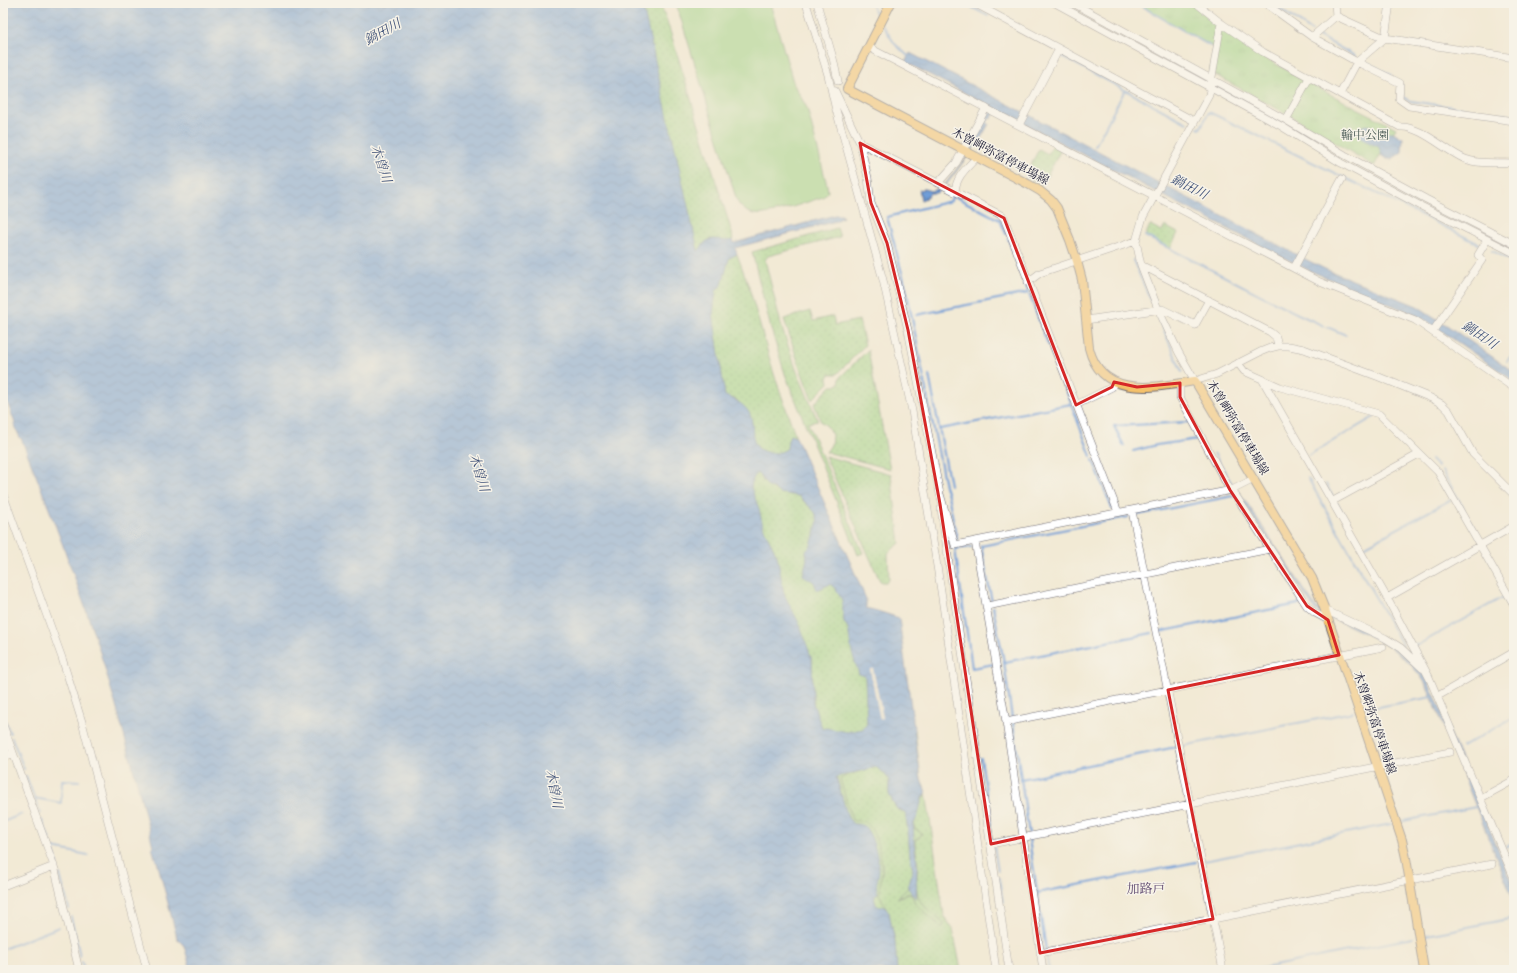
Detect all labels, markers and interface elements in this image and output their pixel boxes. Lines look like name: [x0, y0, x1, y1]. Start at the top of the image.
water label: 鍋田川: [362, 15, 406, 50]
street label: 木曽岬弥富停車場線: [949, 125, 1051, 189]
park label: 輪中公園: [1341, 128, 1389, 144]
water label: 木曽川: [365, 143, 395, 187]
water label: 鍋田川: [1168, 171, 1212, 206]
water label: 鍋田川: [1458, 318, 1502, 355]
street label: 木曽岬弥富停車場線: [1202, 378, 1272, 478]
water label: 木曽川: [464, 452, 493, 496]
street label: 木曽岬弥富停車場線: [1349, 669, 1399, 777]
water label: 木曽川: [540, 768, 566, 812]
district label: 加路戸: [1126, 881, 1166, 899]

